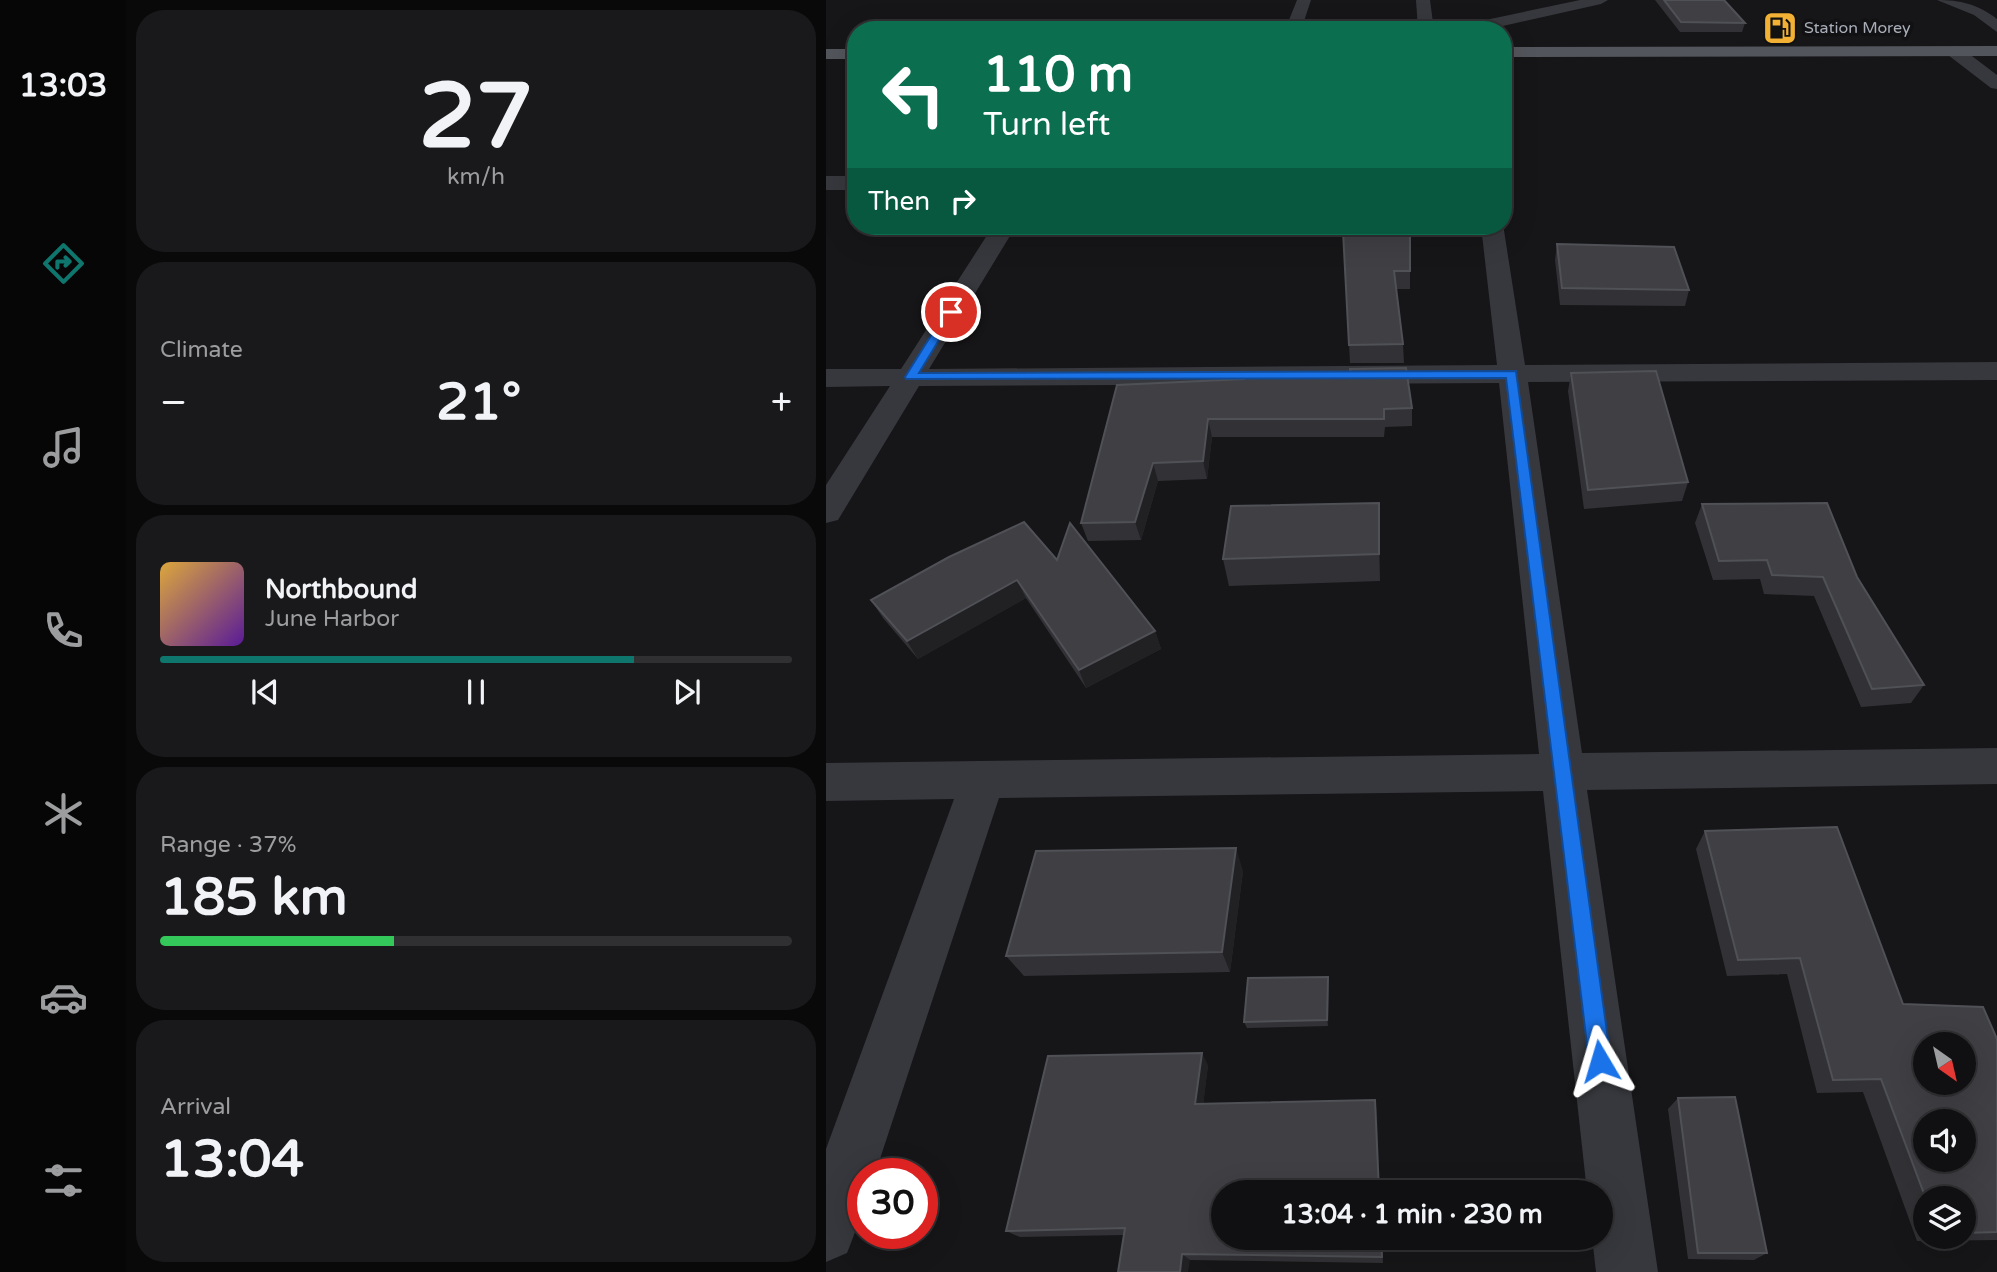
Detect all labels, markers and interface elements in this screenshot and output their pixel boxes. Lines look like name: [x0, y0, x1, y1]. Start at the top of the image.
fuel station icon: Station Morey: [1761, 9, 1799, 47]
place label: Station Morey: [1804, 18, 1911, 38]
text: 110 m: [983, 46, 1133, 105]
icon: left: [868, 49, 959, 140]
text: 27: [419, 62, 533, 172]
text: 13:03: [19, 67, 107, 105]
text: Turn left: [983, 106, 1110, 144]
text: km/h: [447, 163, 505, 191]
icon: right: [944, 182, 982, 220]
text: Then: [868, 186, 930, 217]
icon: directions: [39, 239, 88, 288]
pin: [921, 282, 981, 342]
icon: arrive: [932, 293, 970, 331]
text: Climate: [160, 336, 243, 364]
text: 21°: [436, 371, 521, 434]
text: −: [160, 380, 187, 426]
text: +: [771, 380, 792, 426]
icon: music: [39, 423, 88, 472]
text: Northbound: [265, 574, 417, 605]
text: June Harbor: [265, 605, 399, 633]
icon: phone: [39, 606, 88, 655]
icon: previous: [246, 673, 284, 711]
icon: pause: [457, 673, 495, 711]
icon: next: [668, 673, 706, 711]
icon: climate: [39, 789, 88, 838]
text: Range · 37%: [160, 831, 296, 859]
text: 185 km: [160, 866, 348, 929]
icon: car: [39, 973, 88, 1022]
position arrow: [1563, 1024, 1637, 1098]
north arrow: [1913, 1032, 1976, 1096]
map controls: [1913, 1032, 1976, 1249]
text: Arrival: [160, 1093, 231, 1121]
button: sound: [1913, 1109, 1976, 1172]
text: 13:04: [160, 1128, 304, 1191]
icon: filters: [39, 1156, 88, 1205]
speed limit sign: 30: [847, 1158, 938, 1249]
button: layers: [1913, 1186, 1976, 1249]
text: 13:04 · 1 min · 230 m: [1281, 1199, 1543, 1230]

